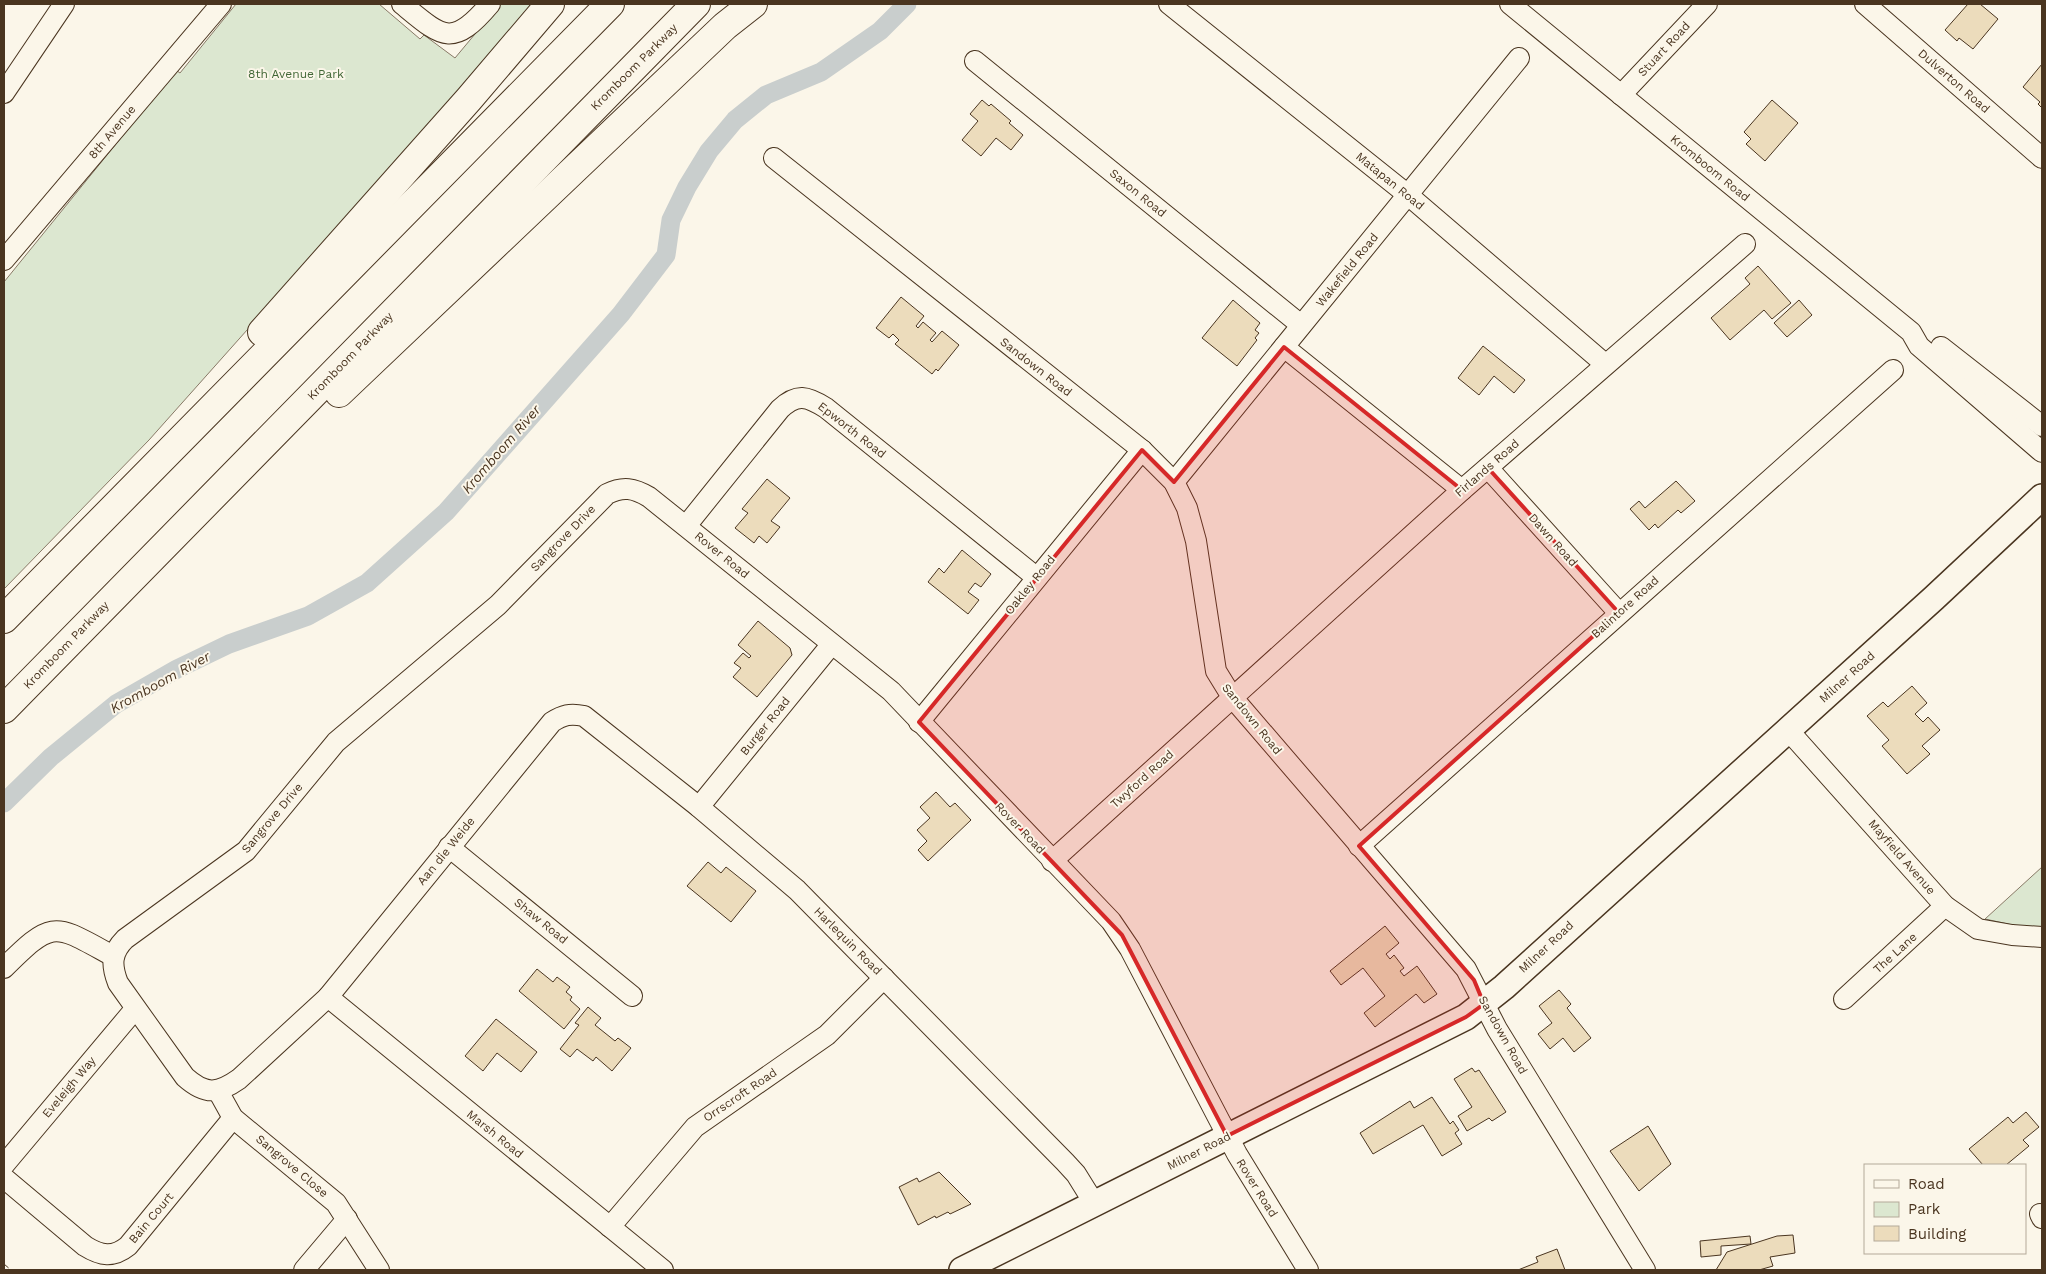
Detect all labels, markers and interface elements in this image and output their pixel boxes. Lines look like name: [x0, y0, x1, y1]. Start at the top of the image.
street label: Stuart Road: [1635, 19, 1693, 79]
street label: Kromboom Parkway: [588, 20, 681, 113]
street label: Dulverton Road: [1915, 46, 1993, 116]
park label: 8th Avenue Park: [248, 67, 344, 81]
street label: 8th Avenue: [85, 102, 139, 162]
street label: Kromboom Road: [1668, 132, 1752, 204]
street label: Matapan Road: [1353, 149, 1427, 213]
street label: Saxon Road: [1107, 166, 1169, 220]
street label: Wakefield Road: [1313, 230, 1381, 310]
street label: Kromboom Parkway: [304, 308, 396, 403]
street label: Sandown Road: [997, 335, 1075, 399]
street label: Epworth Road: [815, 399, 889, 461]
water label: Kromboom River: [458, 401, 544, 496]
street label: Firlands Road: [1452, 436, 1522, 500]
street label: Sangrove Drive: [528, 502, 598, 574]
street label: Dawn Road: [1526, 511, 1580, 569]
street label: Rover Road: [692, 529, 752, 581]
street label: Oakley Road: [1002, 553, 1058, 617]
street label: Balintore Road: [1588, 573, 1662, 641]
street label: Kromboom Parkway: [20, 597, 112, 692]
water label: Kromboom River: [107, 648, 213, 716]
street label: Milner Road: [1817, 649, 1877, 705]
street label: Sandown Road: [1219, 681, 1285, 757]
street label: Burger Road: [737, 694, 793, 758]
street label: Twyford Road: [1108, 747, 1176, 811]
street label: Sangrove Drive: [239, 780, 305, 856]
street label: Rover Road: [992, 799, 1048, 857]
street label: Aan die Weide: [414, 814, 478, 888]
street label: Mayfield Avenue: [1866, 817, 1938, 897]
street label: Shaw Road: [511, 895, 571, 947]
street label: Harlequin Road: [811, 904, 885, 978]
street label: Milner Road: [1516, 918, 1576, 976]
street label: The Lane: [1870, 930, 1920, 976]
street label: Sandown Road: [1476, 993, 1530, 1077]
street label: Eveleigh Way: [39, 1053, 99, 1120]
street label: Orrscroft Road: [701, 1065, 779, 1125]
street label: Marsh Road: [464, 1107, 526, 1161]
street label: Milner Road: [1165, 1129, 1233, 1173]
street label: Sangrove Close: [253, 1132, 331, 1200]
street label: Rover Road: [1234, 1156, 1280, 1220]
legend: [1864, 1164, 2026, 1254]
text: Road: [1908, 1175, 1945, 1193]
street label: Bain Court: [126, 1190, 176, 1246]
text: Park: [1908, 1200, 1941, 1218]
text: Building: [1908, 1225, 1966, 1243]

